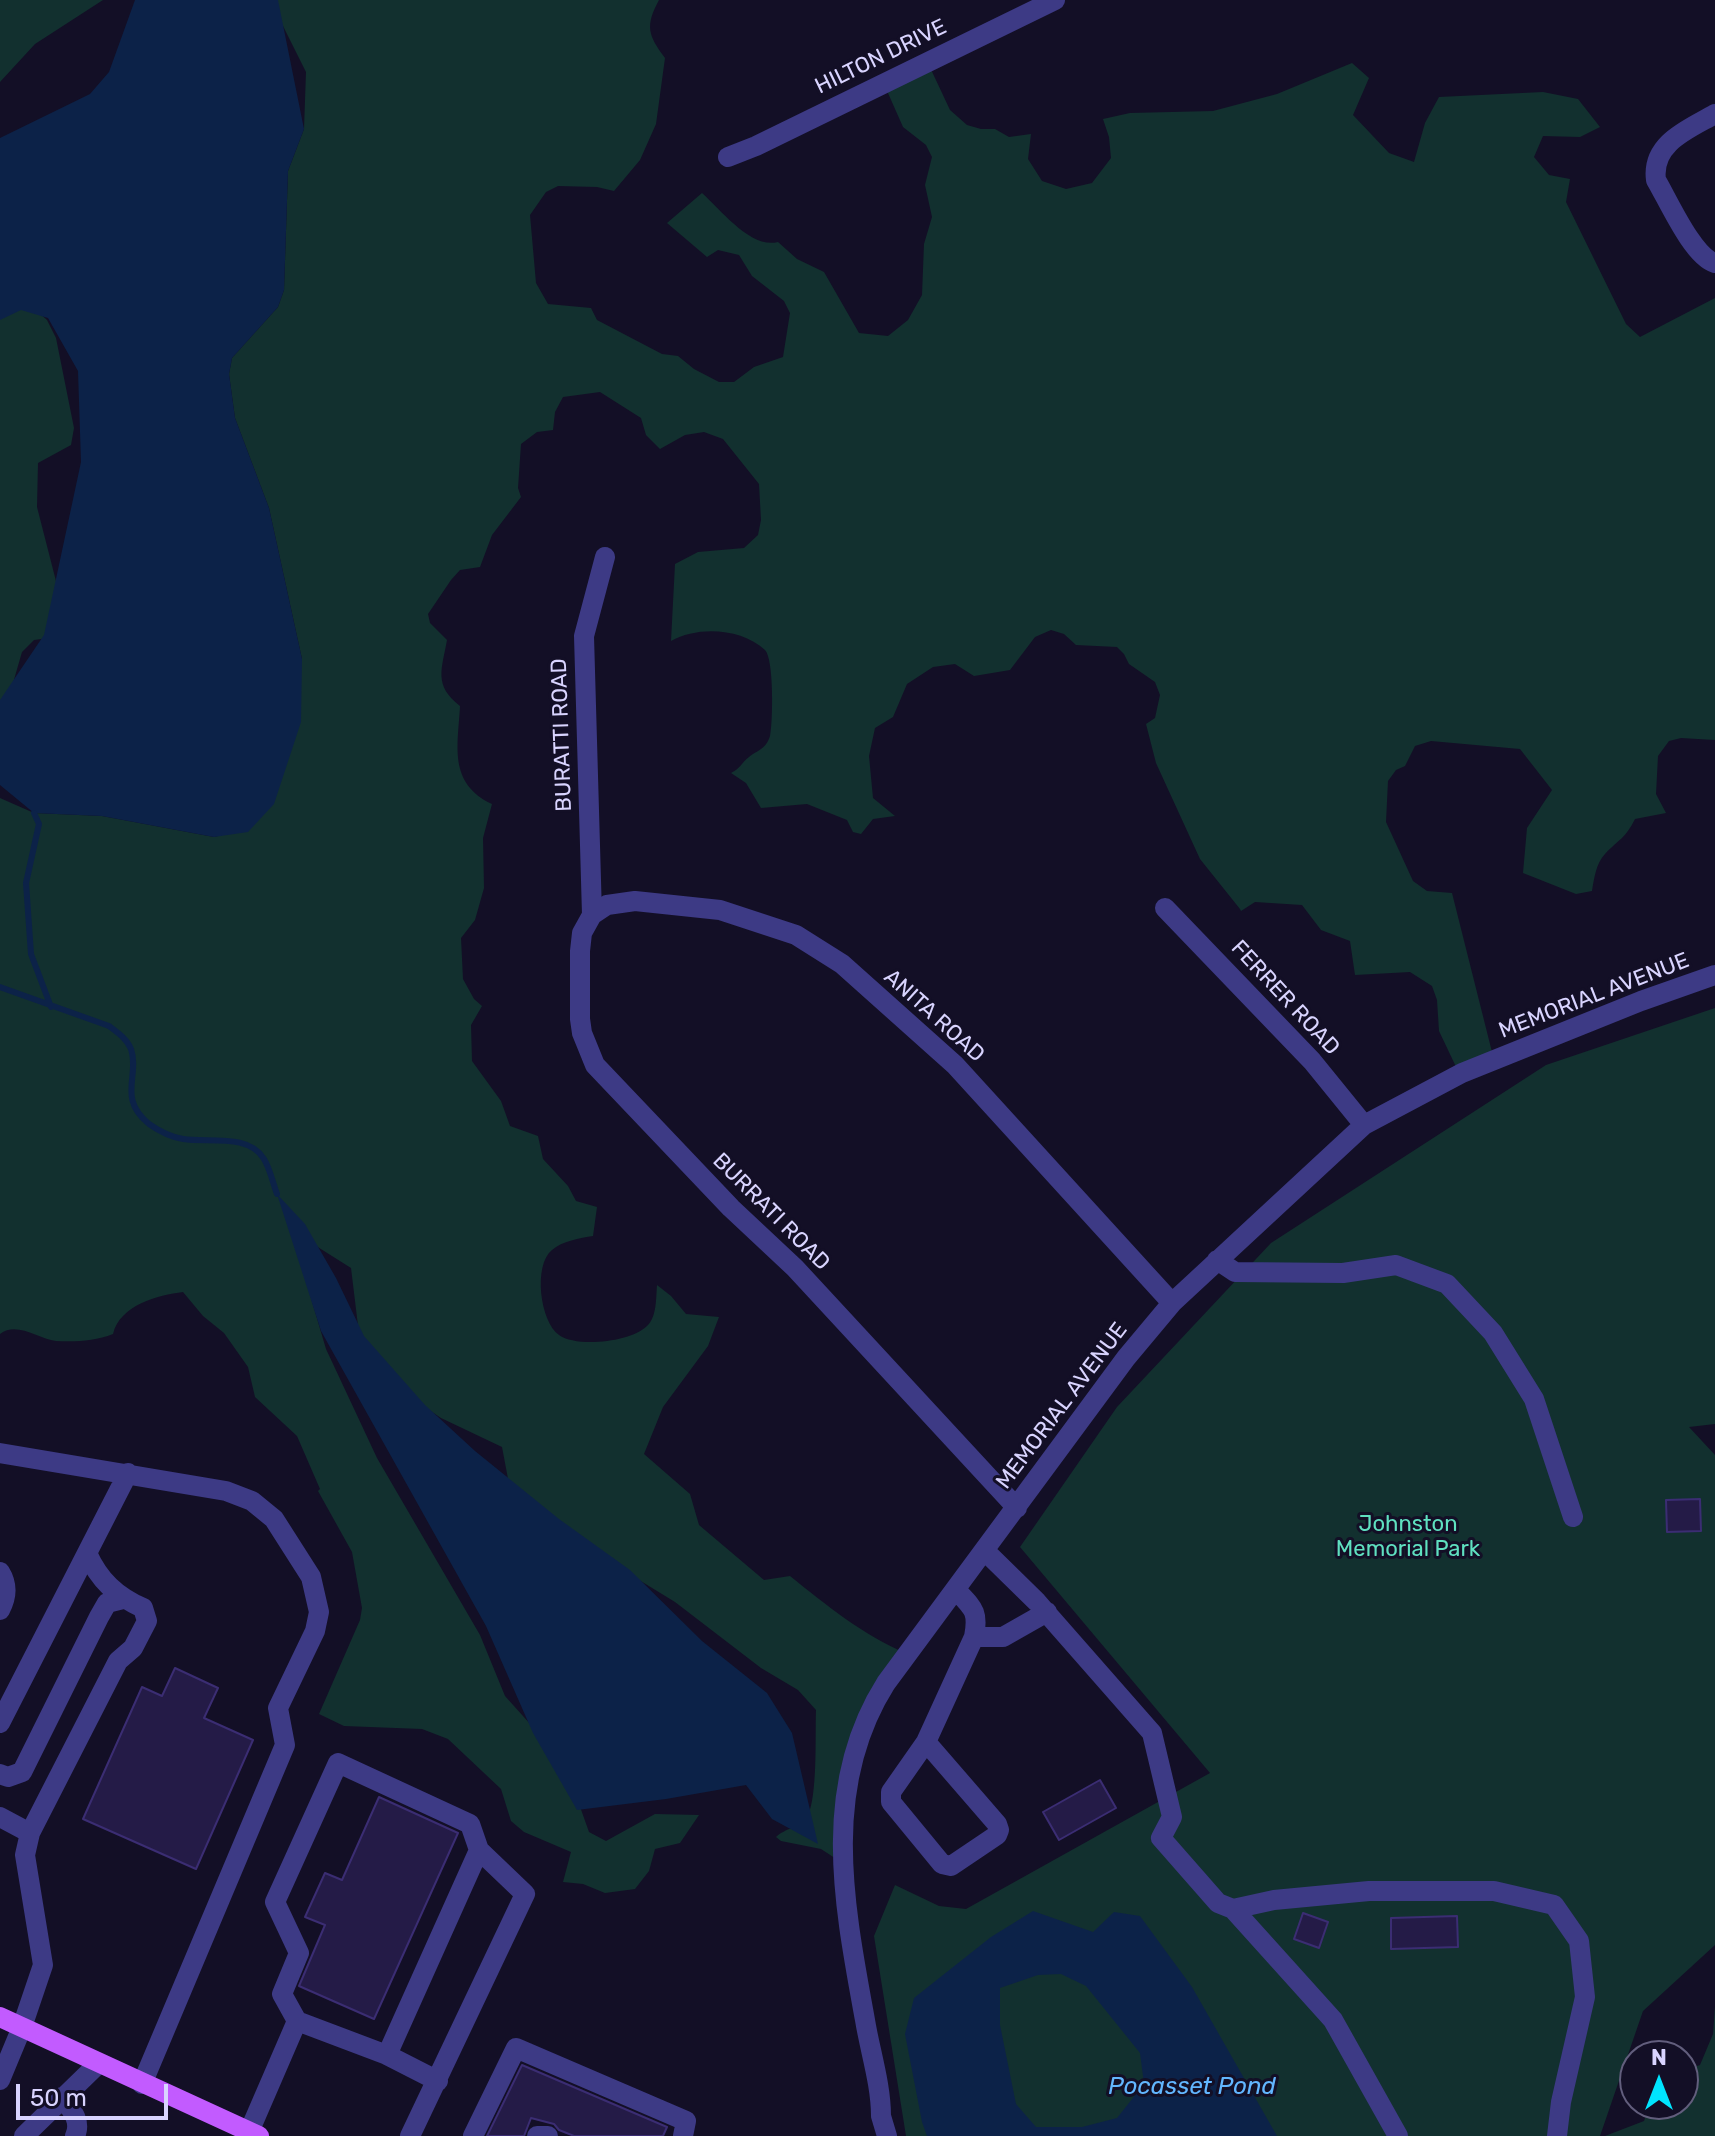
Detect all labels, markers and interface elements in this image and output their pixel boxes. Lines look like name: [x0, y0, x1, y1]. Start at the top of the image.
street label: HILTON DRIVE: [811, 14, 951, 100]
street label: BURATTI ROAD: [546, 658, 578, 812]
street label: FERRER ROAD: [1225, 935, 1345, 1061]
street label: MEMORIAL AVENUE: [1495, 948, 1693, 1044]
street label: ANITA ROAD: [878, 964, 990, 1068]
street label: BURRATI ROAD: [707, 1148, 835, 1276]
street label: MEMORIAL AVENUE: [991, 1318, 1133, 1494]
park label: Johnston Memorial Park: [1336, 1512, 1480, 1564]
north arrow: [1619, 2040, 1699, 2120]
text: N: [1651, 2044, 1667, 2071]
scale bar: [20, 2068, 172, 2118]
water label: Pocasset Pond: [1108, 2073, 1276, 2101]
text: 50 m: [30, 2084, 87, 2112]

